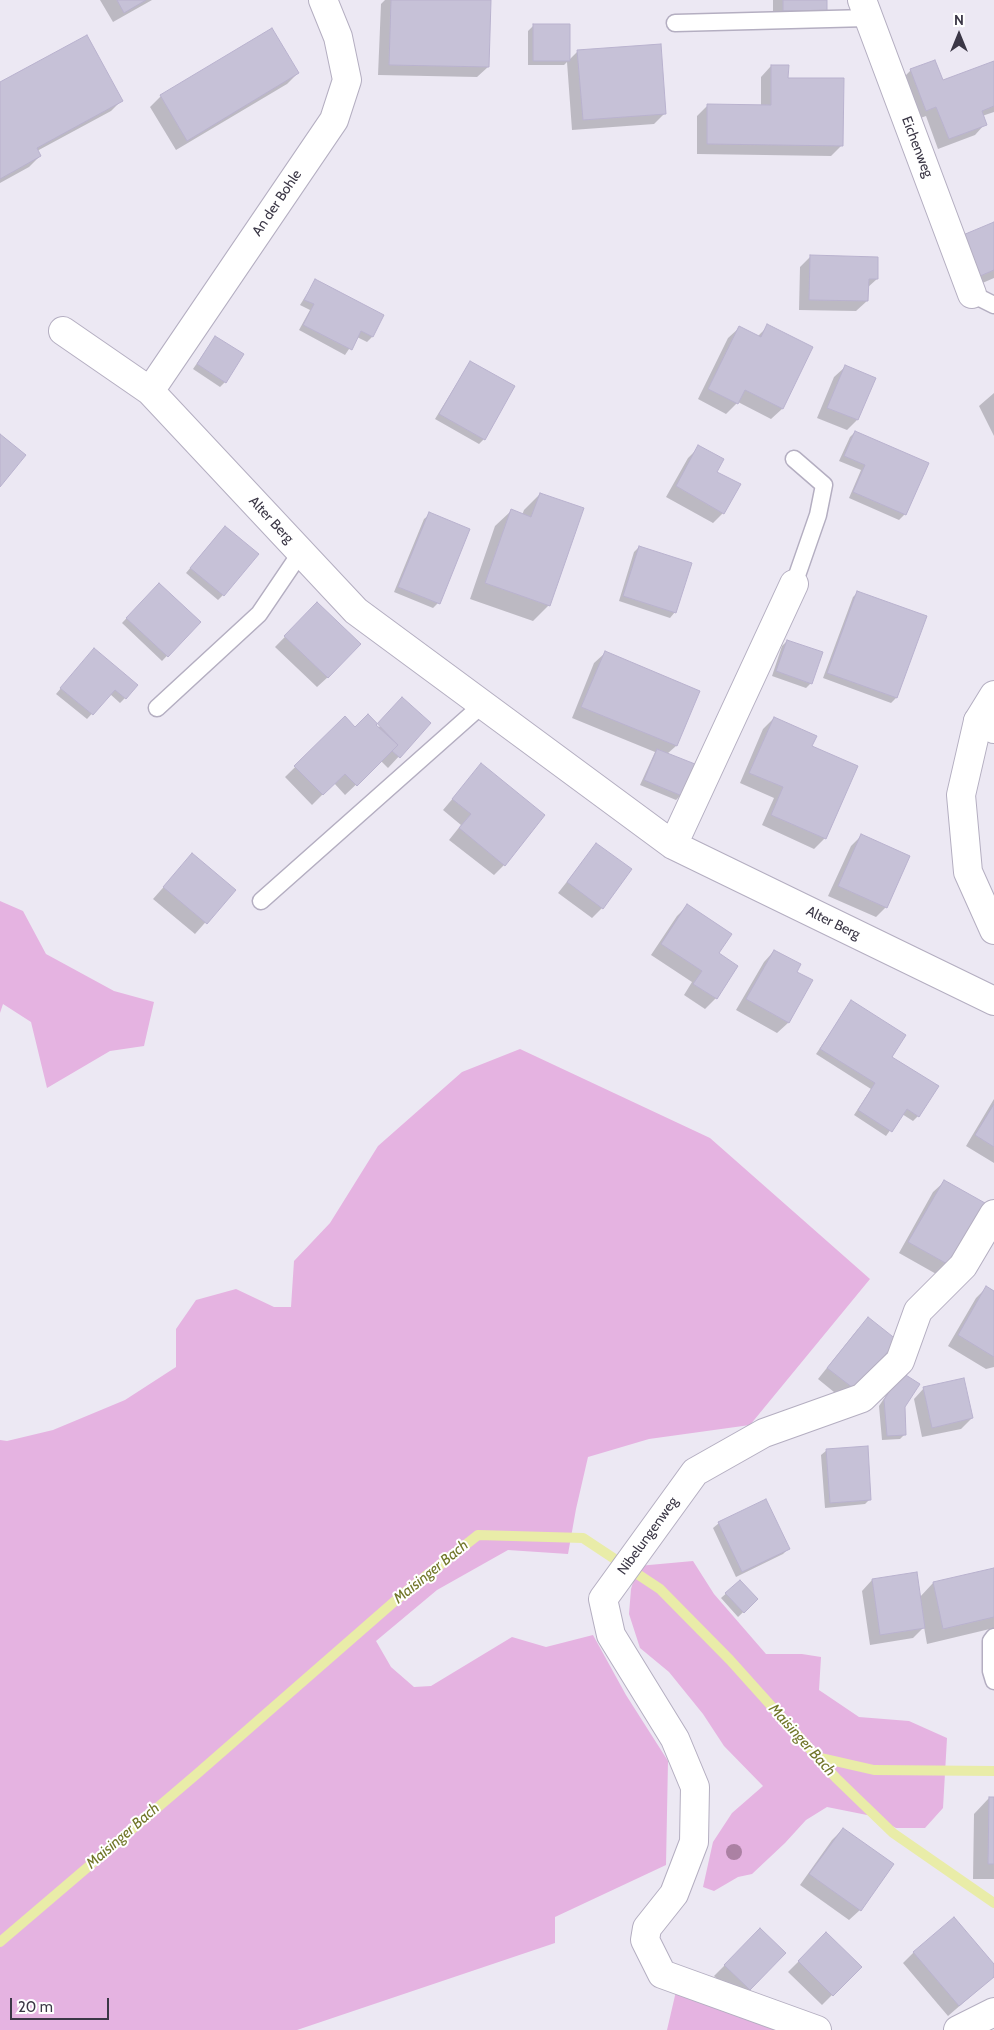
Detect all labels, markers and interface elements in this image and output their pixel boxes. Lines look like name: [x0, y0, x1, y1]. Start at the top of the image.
north arrow: [934, 10, 984, 60]
text: N: [954, 11, 964, 29]
street label: Eichenweg: [898, 114, 936, 180]
street label: An der Bohle: [249, 167, 305, 239]
street label: Alter Berg: [245, 493, 297, 547]
street label: Alter Berg: [803, 903, 863, 943]
street label: Nibelungenweg: [614, 1494, 682, 1578]
water label: Maisinger Bach: [390, 1536, 472, 1608]
water label: Maisinger Bach: [765, 1700, 839, 1780]
water label: Maisinger Bach: [83, 1799, 163, 1873]
scale bar: [12, 1988, 111, 2020]
text: 20 m: [18, 1998, 53, 2016]

